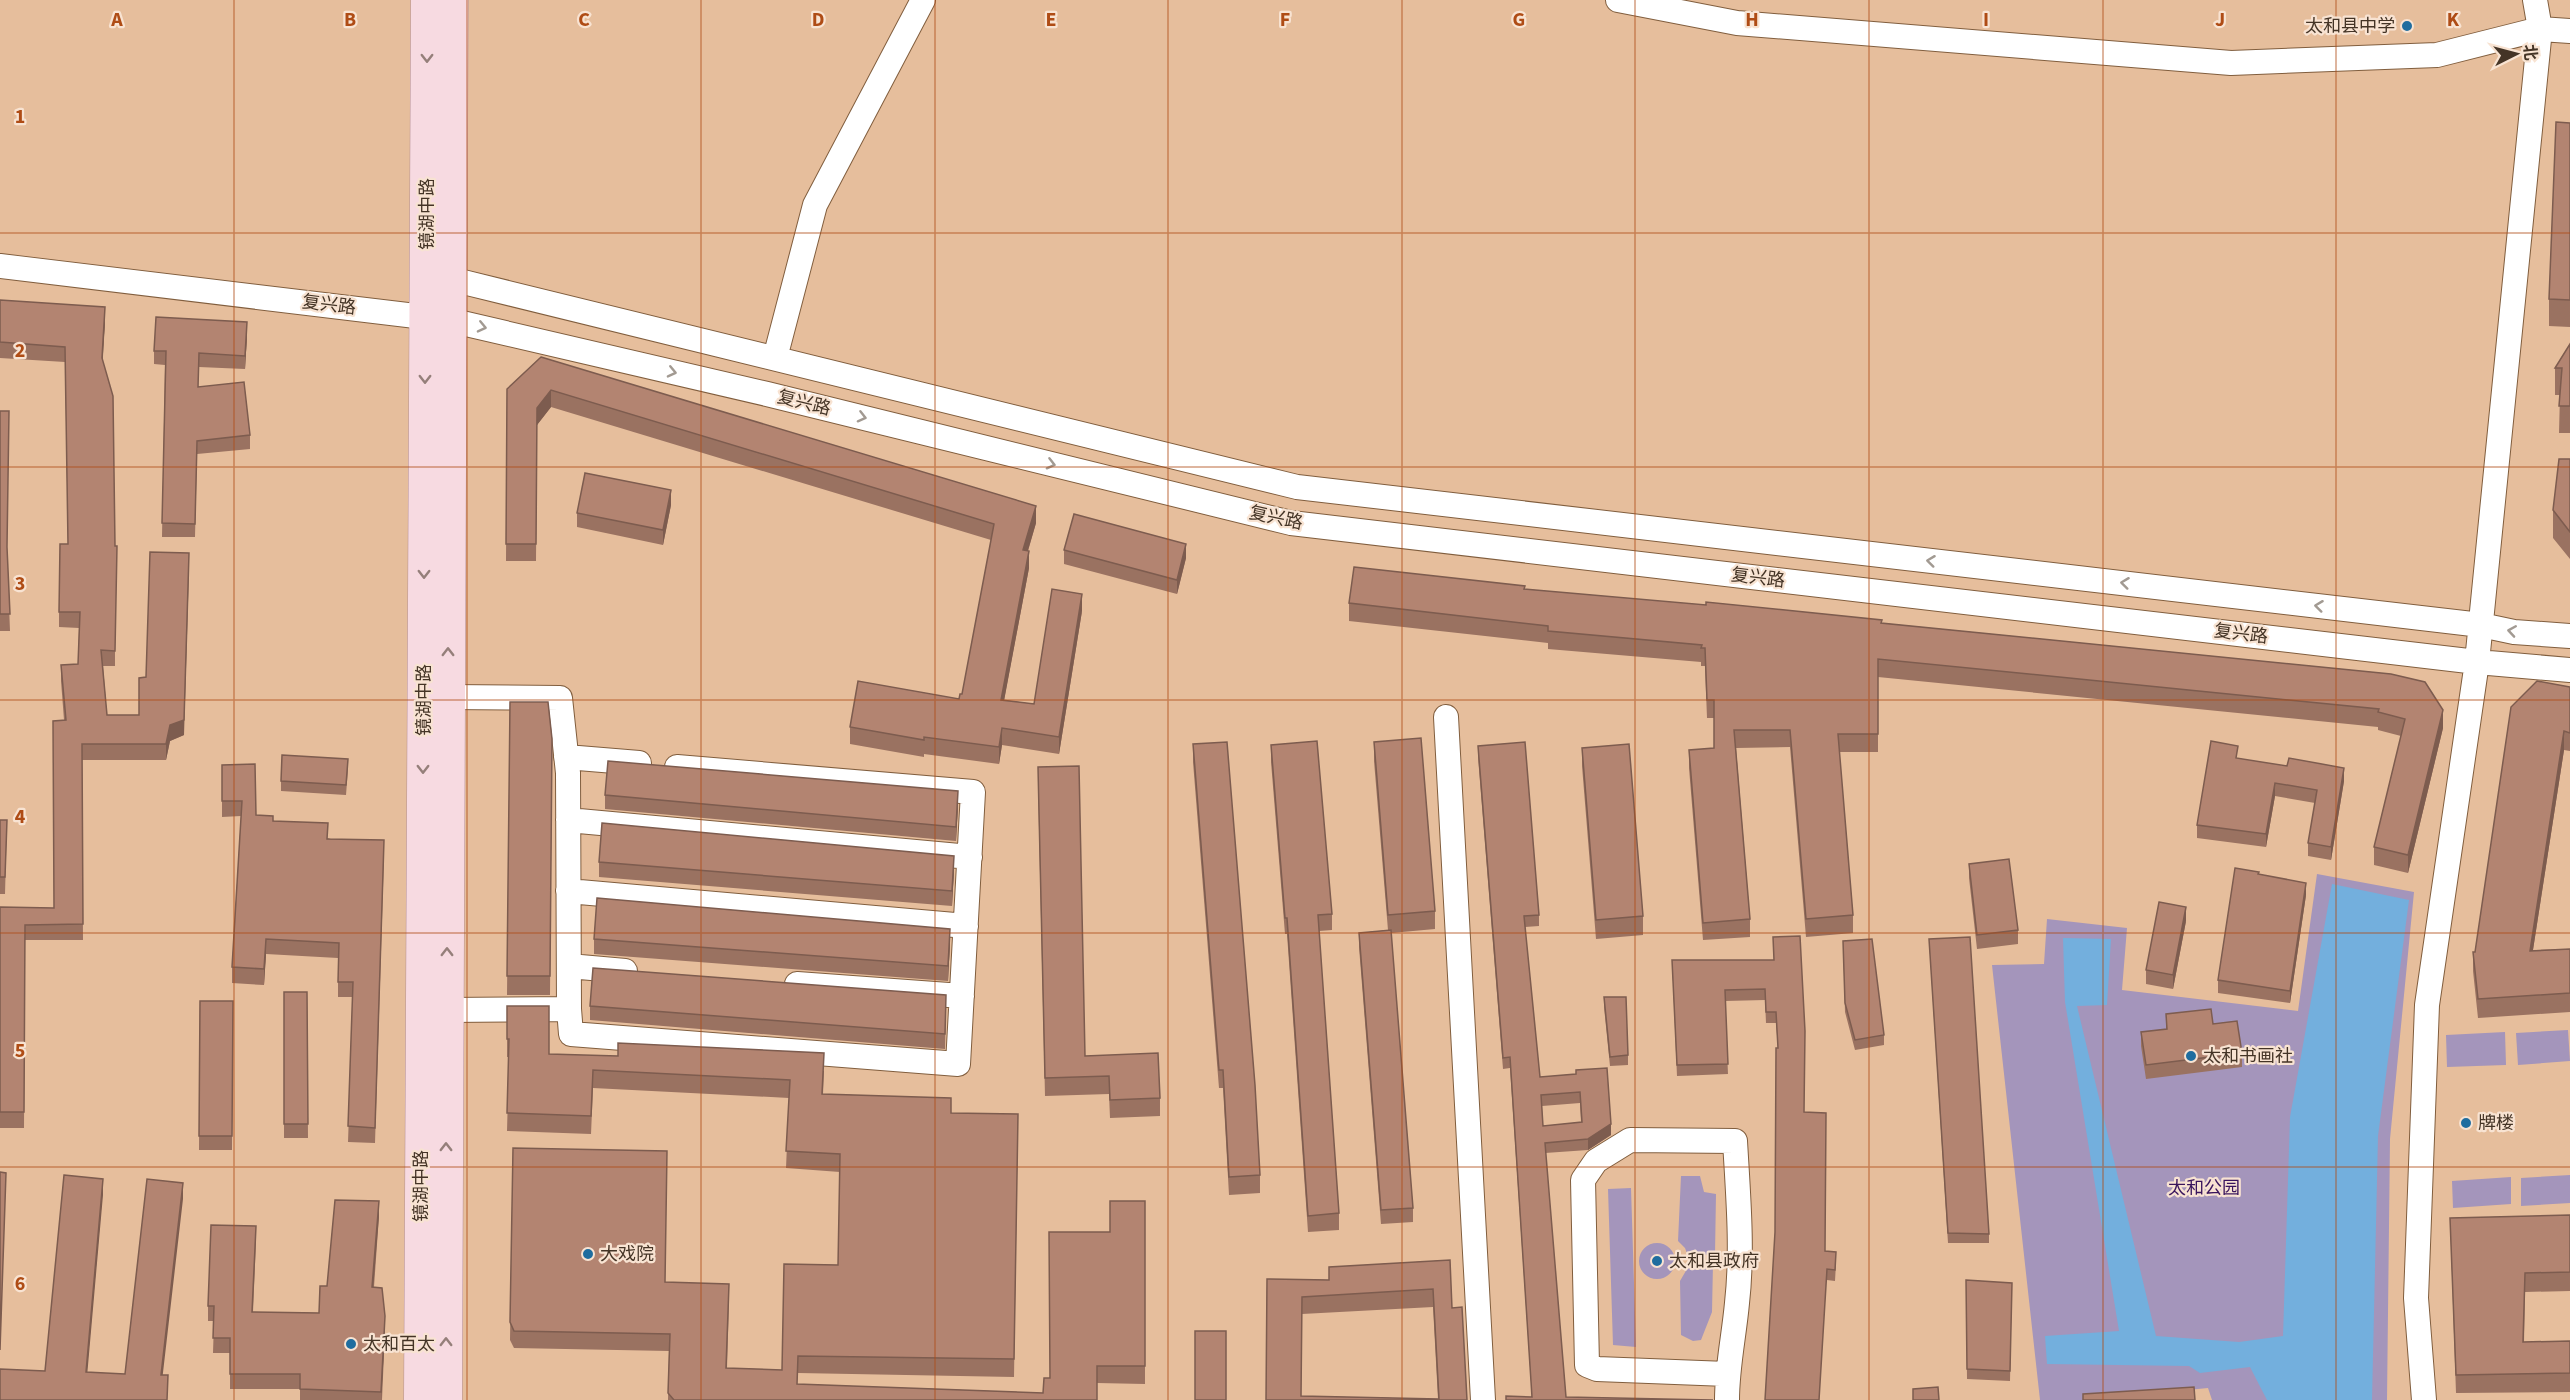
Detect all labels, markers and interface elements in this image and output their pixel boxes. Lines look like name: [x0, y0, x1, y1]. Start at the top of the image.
text: A: [110, 6, 123, 34]
text: B: [344, 6, 356, 34]
text: C: [578, 6, 590, 34]
text: D: [812, 6, 824, 34]
text: E: [1046, 6, 1056, 34]
text: F: [1280, 6, 1290, 34]
text: G: [1513, 6, 1525, 34]
text: H: [1745, 6, 1759, 34]
text: I: [1983, 6, 1989, 34]
text: J: [2215, 6, 2225, 34]
text: K: [2447, 6, 2460, 34]
place label: 太和县中学: [2305, 14, 2395, 39]
marker: 太和县中学: [2400, 19, 2414, 33]
north arrow: [2486, 24, 2546, 84]
text: 北: [2518, 43, 2542, 62]
one-way arrow: [421, 54, 433, 63]
text: 1: [15, 103, 25, 131]
street label: 镜湖中路: [415, 178, 440, 250]
street label: 复兴路: [301, 289, 357, 321]
one-way arrow: [477, 320, 487, 333]
text: 2: [15, 337, 25, 365]
one-way arrow: [667, 364, 677, 377]
one-way arrow: [419, 375, 431, 384]
street label: 复兴路: [775, 384, 833, 422]
one-way arrow: [856, 410, 866, 423]
one-way arrow: [1046, 457, 1056, 470]
street label: 复兴路: [1247, 500, 1305, 536]
one-way arrow: [1927, 555, 1936, 567]
street label: 复兴路: [1730, 562, 1786, 594]
text: 3: [15, 570, 25, 598]
one-way arrow: [418, 570, 430, 579]
one-way arrow: [2120, 577, 2129, 590]
one-way arrow: [2314, 600, 2323, 613]
street label: 复兴路: [2213, 618, 2269, 650]
one-way arrow: [2507, 625, 2516, 637]
one-way arrow: [442, 647, 454, 656]
street label: 镜湖中路: [412, 664, 437, 736]
one-way arrow: [417, 765, 429, 774]
text: 4: [15, 803, 26, 831]
one-way arrow: [441, 947, 453, 956]
text: 5: [15, 1037, 25, 1065]
place label: 太和书画社: [2203, 1044, 2293, 1069]
marker: 太和书画社: [2184, 1049, 2198, 1063]
place label: 牌楼: [2478, 1111, 2514, 1136]
marker: 牌楼: [2459, 1116, 2473, 1130]
one-way arrow: [440, 1142, 452, 1151]
street label: 镜湖中路: [409, 1150, 434, 1222]
park label: 太和公园: [2168, 1176, 2240, 1201]
place label: 大戏院: [600, 1242, 654, 1267]
marker: 大戏院: [581, 1247, 595, 1261]
place label: 太和县政府: [1669, 1249, 1759, 1274]
marker: 太和县政府: [1650, 1254, 1664, 1268]
text: 6: [15, 1270, 25, 1298]
place label: 太和百太: [363, 1332, 435, 1357]
marker: 太和百太: [344, 1337, 358, 1351]
one-way arrow: [440, 1337, 452, 1346]

